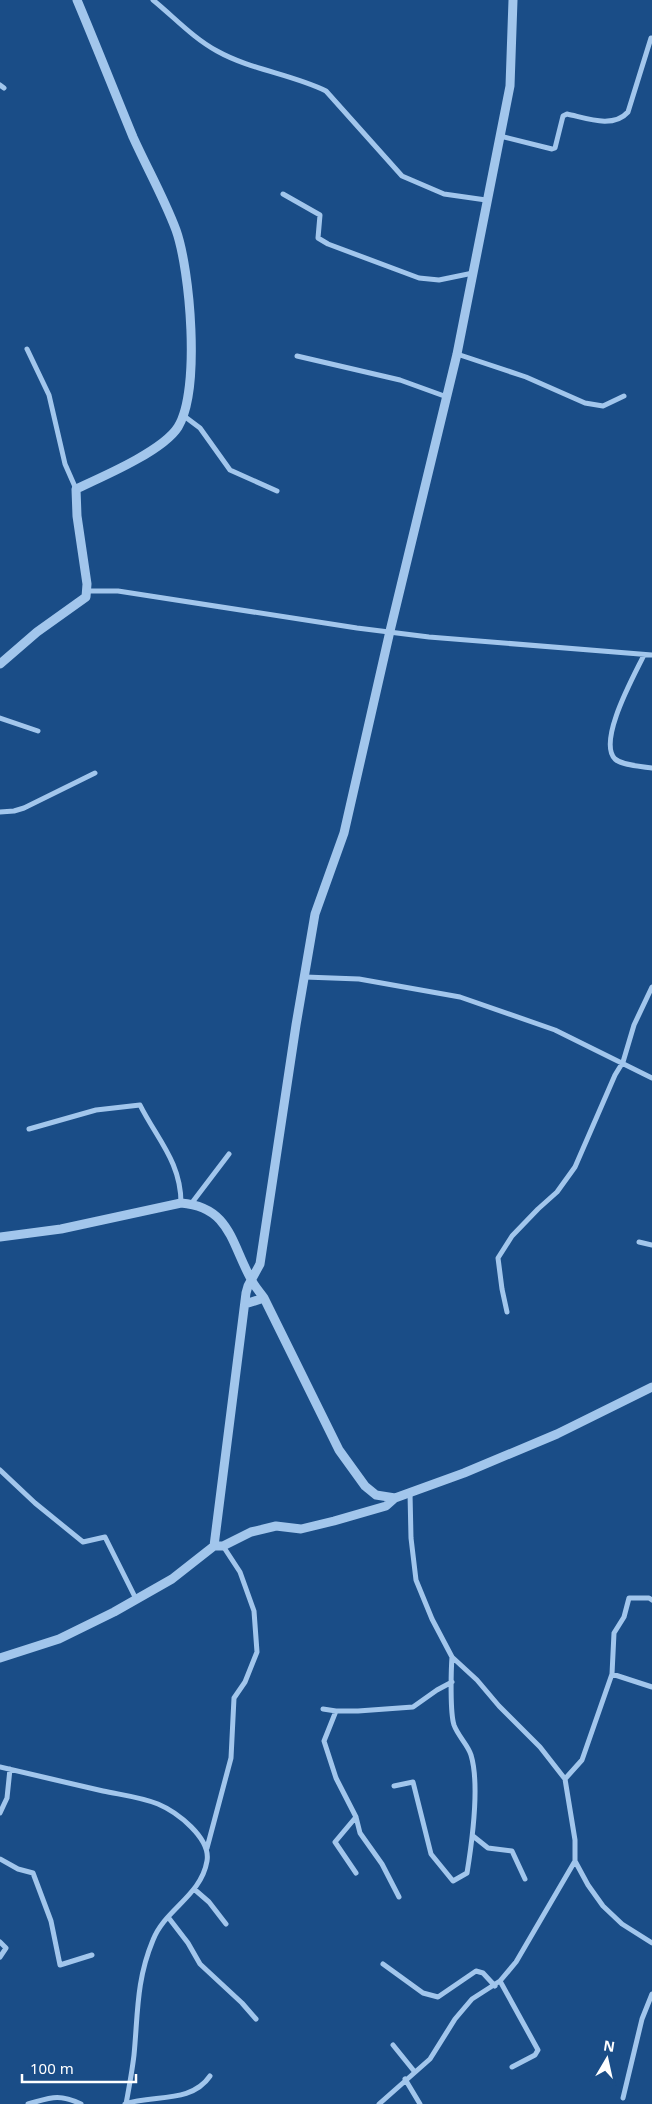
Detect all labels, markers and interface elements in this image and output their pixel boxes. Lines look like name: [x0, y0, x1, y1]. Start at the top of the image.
north arrow: [582, 2034, 632, 2084]
text: N: [602, 2035, 616, 2056]
scale bar: [22, 2052, 136, 2084]
text: 100 m: [30, 2058, 74, 2078]

